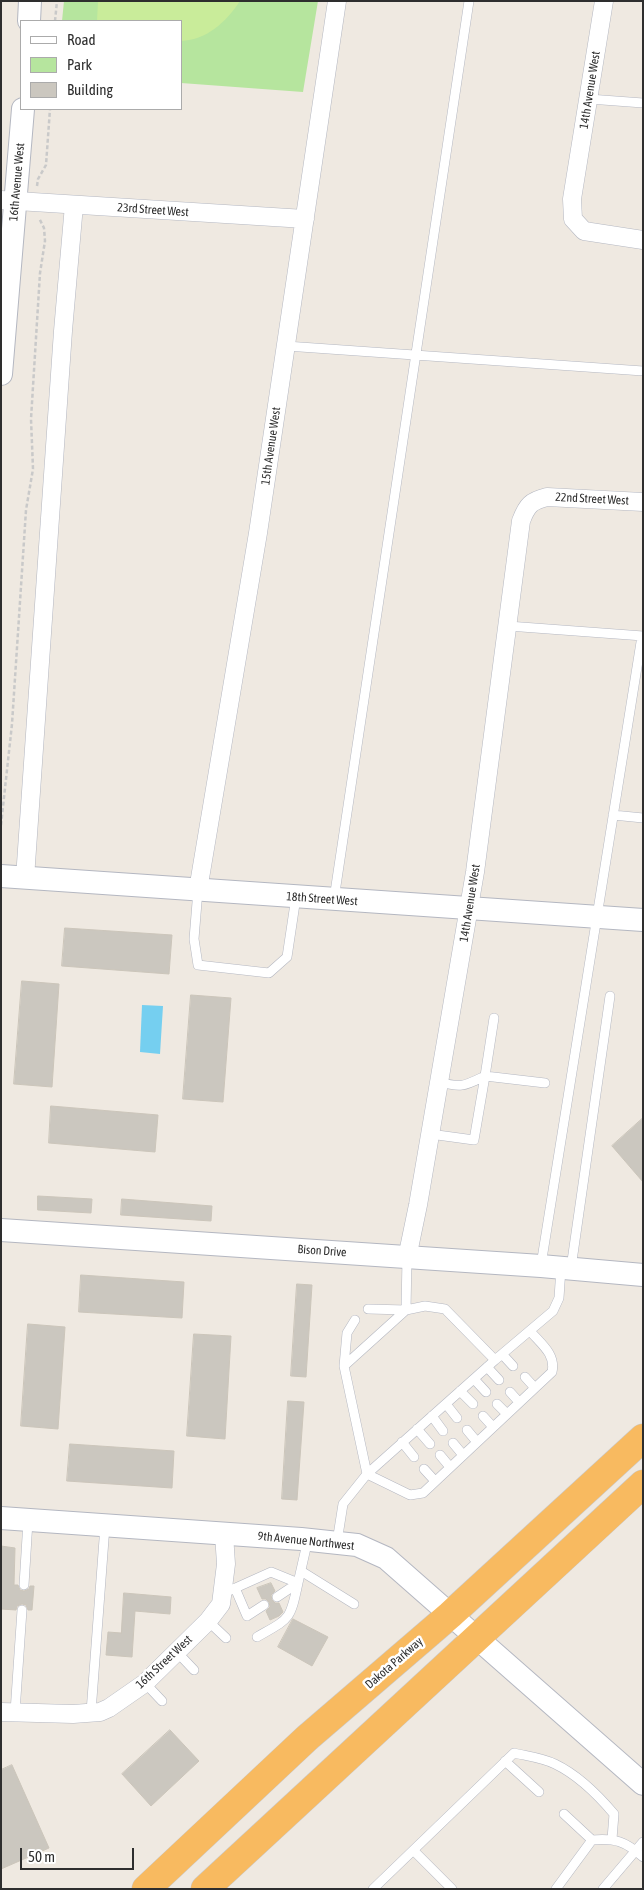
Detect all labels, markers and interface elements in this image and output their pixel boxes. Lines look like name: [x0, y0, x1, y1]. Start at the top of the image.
legend: [20, 20, 182, 110]
text: Road: [67, 31, 96, 48]
street label: 14th Avenue West: [577, 50, 603, 130]
text: Park: [67, 56, 92, 73]
text: Building: [67, 81, 113, 98]
street label: 16th Avenue West: [6, 142, 28, 222]
street label: 23rd Street West: [117, 200, 189, 220]
street label: 15th Avenue West: [258, 406, 284, 486]
street label: 22nd Street West: [555, 490, 629, 508]
street label: 14th Avenue West: [457, 863, 483, 943]
street label: 18th Street West: [286, 889, 358, 909]
street label: Bison Drive: [297, 1242, 347, 1260]
street label: 9th Avenue Northwest: [257, 1529, 355, 1553]
street label: 16th Street West: [133, 1632, 195, 1692]
street label: Dakota Parkway: [362, 1634, 426, 1692]
scale bar: [22, 1838, 136, 1870]
text: 50 m: [28, 1848, 55, 1865]

